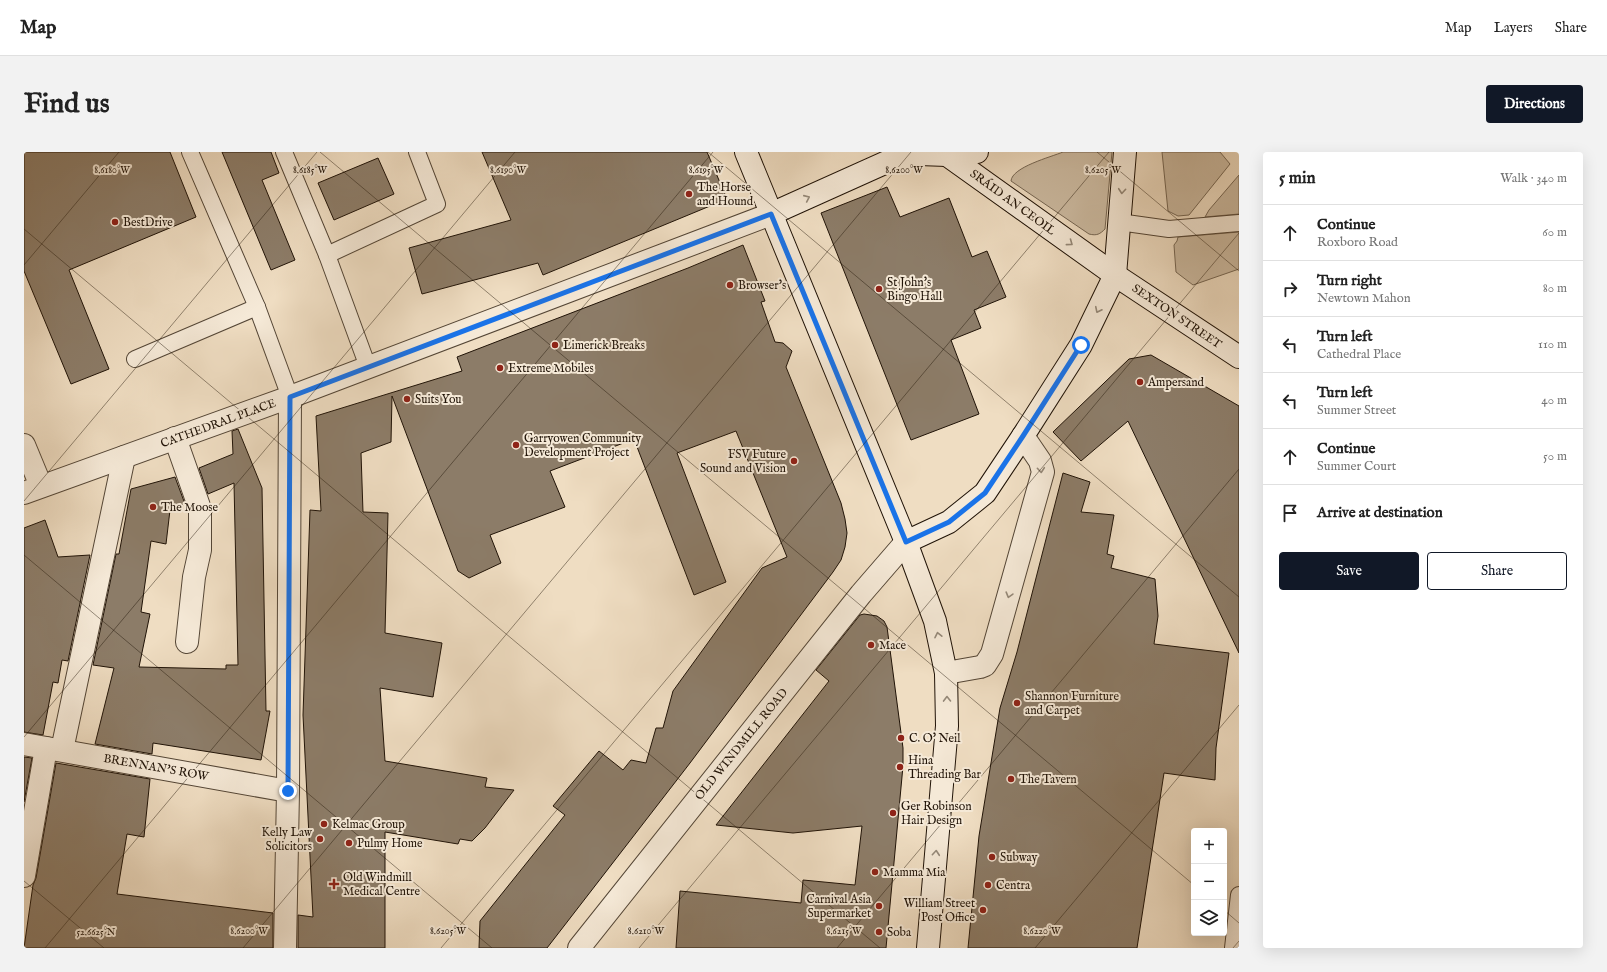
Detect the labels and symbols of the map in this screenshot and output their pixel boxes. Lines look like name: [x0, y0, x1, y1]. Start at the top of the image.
text: 8.6180°W: [94, 164, 130, 177]
text: 8.6185°W: [293, 164, 328, 177]
text: 8.6190°W: [490, 164, 526, 177]
text: 8.6195°W: [689, 164, 724, 177]
text: 8.6200°W: [885, 164, 923, 177]
text: 8.6205°W: [1085, 164, 1122, 177]
street label: SRÁID AN CEOIL: [967, 165, 1059, 239]
place label: The Horse and Hound: [697, 180, 754, 209]
one-way arrow: [1117, 188, 1126, 194]
marker: The Horse and Hound: [684, 189, 694, 199]
one-way arrow: [802, 195, 810, 203]
place label: BestDrive: [123, 215, 173, 230]
marker: BestDrive: [110, 217, 120, 227]
one-way arrow: [1066, 238, 1073, 246]
place label: St John's Bingo Hall: [887, 275, 943, 304]
place label: Browser's: [738, 278, 786, 293]
marker: Browser's: [725, 280, 735, 290]
street label: SEXTON STREET: [1129, 281, 1225, 352]
marker: St John's Bingo Hall: [874, 284, 884, 294]
one-way arrow: [1095, 306, 1103, 313]
route start: [1072, 336, 1090, 354]
place label: Limerick Breaks: [563, 338, 645, 353]
marker: Limerick Breaks: [550, 340, 560, 350]
place label: Extreme Mobiles: [508, 361, 594, 376]
marker: Extreme Mobiles: [495, 363, 505, 373]
place label: Ampersand: [1147, 375, 1205, 391]
marker: Ampersand: [1135, 377, 1145, 387]
place label: Suits You: [415, 392, 462, 407]
marker: Suits You: [402, 394, 412, 404]
street label: CATHEDRAL PLACE: [158, 396, 278, 451]
place label: Garryowen Community Development Project: [524, 431, 641, 461]
marker: Garryowen Community Development Project: [511, 440, 521, 450]
place label: FSV Future Sound and Vision: [700, 447, 787, 476]
marker: FSV Future Sound and Vision: [789, 456, 799, 466]
one-way arrow: [1036, 467, 1045, 473]
place label: The Moose: [161, 500, 219, 515]
marker: The Moose: [148, 502, 158, 512]
one-way arrow: [1005, 592, 1013, 599]
one-way arrow: [935, 631, 943, 638]
place label: Mace: [879, 638, 907, 653]
marker: Mace: [866, 640, 876, 650]
street label: OLD WINDMILL ROAD: [692, 685, 791, 803]
place label: Shannon Furniture and Carpet: [1025, 689, 1119, 719]
one-way arrow: [943, 696, 951, 702]
marker: Shannon Furniture and Carpet: [1012, 698, 1022, 708]
place label: C. O' Neil: [909, 731, 961, 746]
marker: C. O' Neil: [896, 733, 906, 743]
street label: BRENNAN'S ROW: [102, 751, 210, 784]
place label: Hina Threading Bar: [908, 753, 982, 782]
marker: Hina Threading Bar: [895, 762, 905, 772]
place label: The Tavern: [1019, 772, 1077, 787]
marker: The Tavern: [1006, 774, 1016, 784]
route end: [279, 782, 297, 800]
place label: Ger Robinson Hair Design: [901, 799, 972, 828]
marker: Ger Robinson Hair Design: [888, 808, 898, 818]
place label: Kelmac Group: [332, 817, 405, 833]
marker: Kelmac Group: [319, 819, 329, 829]
place label: Kelly Law Solicitors: [261, 825, 313, 854]
marker: Kelly Law Solicitors: [315, 834, 325, 844]
place label: Pulmy Home: [357, 836, 423, 851]
marker: Pulmy Home: [344, 838, 354, 848]
one-way arrow: [932, 850, 941, 856]
place label: Subway: [1000, 850, 1038, 865]
marker: Subway: [987, 852, 997, 862]
place label: Mamma Mia: [883, 865, 946, 880]
marker: Mamma Mia: [870, 867, 880, 877]
place label: Old Windmill Medical Centre: [343, 870, 420, 899]
marker: Old Windmill Medical Centre: [328, 878, 340, 890]
place label: Centra: [996, 878, 1031, 893]
marker: Centra: [983, 880, 993, 890]
place label: Carnival Asia Supermarket: [806, 892, 872, 922]
place label: William Street Post Office: [904, 896, 975, 925]
marker: Carnival Asia Supermarket: [874, 901, 884, 911]
marker: William Street Post Office: [978, 905, 988, 915]
text: 8.6200°W: [230, 925, 268, 938]
text: 8.6205°W: [430, 925, 467, 938]
text: 8.6210°W: [628, 925, 665, 938]
text: 8.6215°W: [826, 925, 862, 938]
place label: Soba: [887, 925, 912, 940]
text: 8.6220°W: [1023, 925, 1061, 938]
text: 52.6625°N: [77, 926, 116, 939]
marker: Soba: [874, 927, 884, 937]

